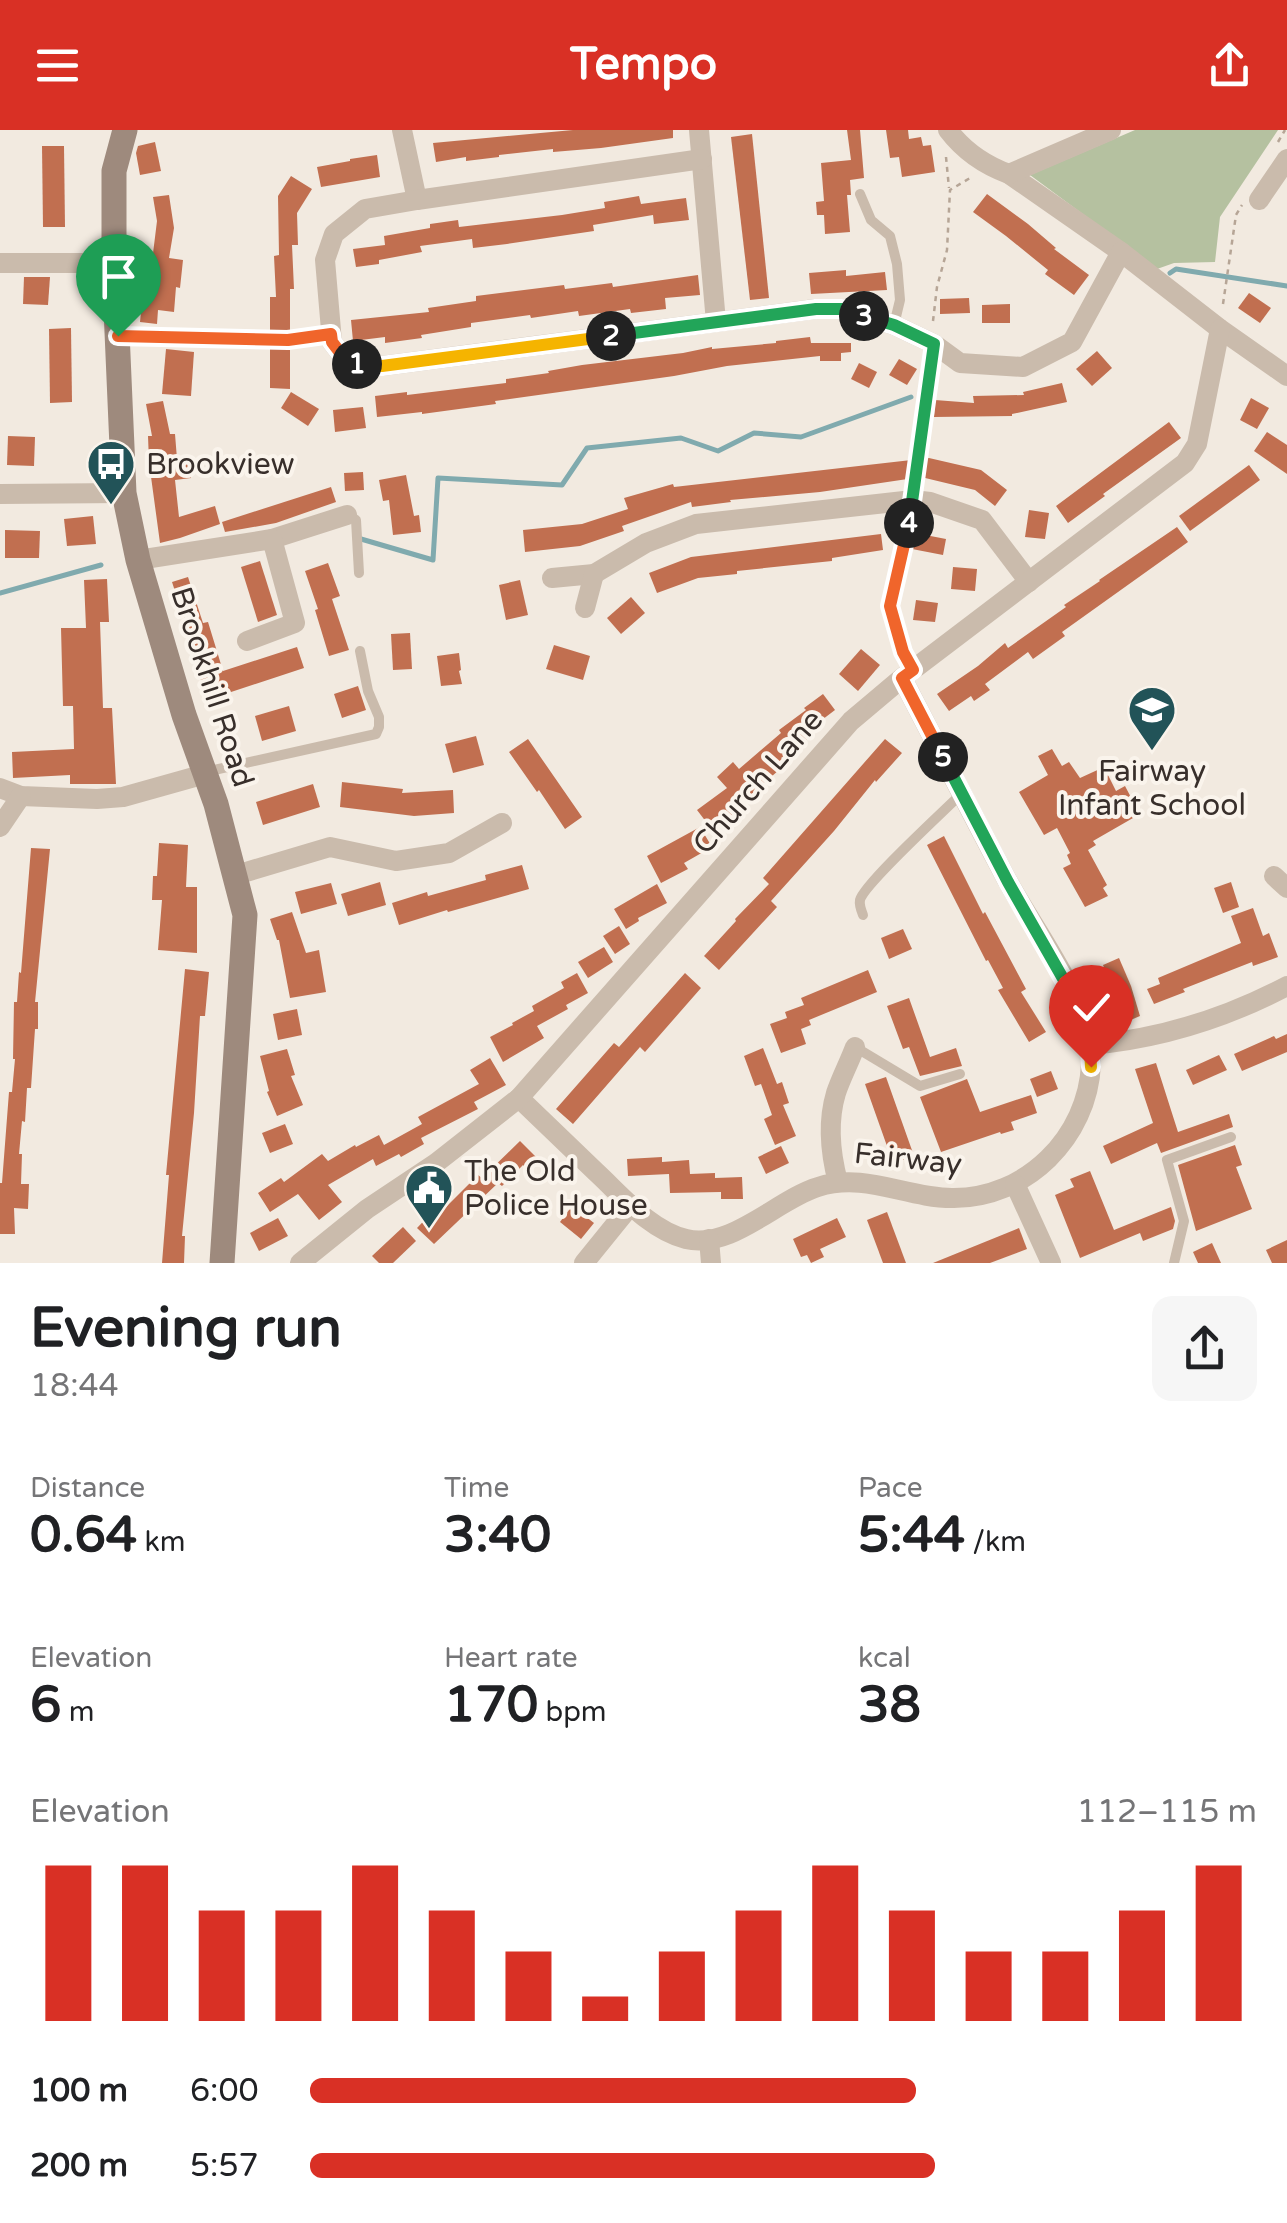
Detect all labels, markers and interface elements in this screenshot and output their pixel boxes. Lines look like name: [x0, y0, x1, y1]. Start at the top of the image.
icon: menu: [30, 38, 85, 93]
text: Tempo: [570, 38, 717, 92]
icon: share: [1202, 38, 1257, 93]
pin: [76, 234, 161, 337]
icon: arrive: [91, 249, 146, 304]
pin: 3: [839, 291, 889, 341]
text: 3: [855, 299, 873, 333]
pin: 2: [586, 311, 636, 361]
text: 2: [602, 319, 620, 353]
pin: 1: [332, 339, 382, 389]
text: 1: [348, 347, 366, 381]
bus stop icon: Brookview: [85, 438, 137, 506]
place label: Brookview: [146, 446, 294, 483]
pin: 4: [884, 498, 934, 548]
text: 4: [900, 506, 918, 540]
street label: Brookhill Road: [162, 582, 262, 792]
school or university icon: Fairway Infant School: [1126, 684, 1178, 752]
street label: Church Lane: [685, 702, 831, 862]
pin: 5: [918, 732, 968, 782]
text: 5: [934, 740, 952, 774]
place label: Fairway Infant School: [1058, 753, 1246, 824]
pin: [1049, 965, 1134, 1068]
icon: check: [1064, 980, 1119, 1035]
street label: Fairway: [852, 1135, 964, 1183]
place label: The Old Police House: [464, 1153, 648, 1224]
public building icon: The Old Police House: [403, 1162, 455, 1230]
text: Evening run: [30, 1296, 342, 1362]
button: share: [1152, 1296, 1257, 1401]
text: 18:44: [30, 1367, 119, 1405]
text: Distance: [30, 1471, 145, 1505]
text: Time: [444, 1471, 509, 1505]
text: Pace: [858, 1471, 922, 1505]
text: 0.64: [30, 1505, 137, 1565]
text: 3:40: [444, 1505, 551, 1565]
text: 5:44: [858, 1505, 965, 1565]
text: km: [137, 1525, 185, 1559]
text: /km: [965, 1525, 1026, 1559]
text: Elevation: [30, 1641, 152, 1675]
text: Heart rate: [444, 1641, 578, 1675]
text: kcal: [858, 1641, 911, 1675]
text: 6: [30, 1675, 61, 1735]
text: 170: [444, 1675, 538, 1735]
text: 38: [858, 1675, 921, 1735]
text: m: [61, 1695, 94, 1729]
text: bpm: [538, 1695, 607, 1729]
text: Elevation: [30, 1793, 170, 1831]
text: 112–115 m: [1077, 1793, 1257, 1831]
text: 100 m: [30, 2072, 128, 2110]
text: 6:00: [190, 2072, 259, 2110]
text: 200 m: [30, 2147, 128, 2185]
text: 5:57: [190, 2147, 259, 2185]

